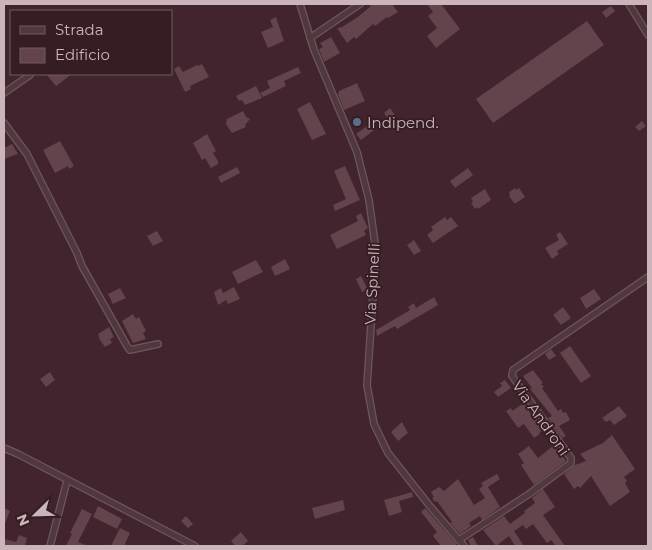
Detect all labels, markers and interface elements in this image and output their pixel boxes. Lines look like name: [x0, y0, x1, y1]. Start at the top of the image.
legend: [10, 10, 172, 75]
text: Strada: [55, 20, 104, 39]
text: Edificio: [55, 45, 110, 64]
place label: Indipend.: [367, 113, 439, 132]
marker: Indipend.: [351, 116, 363, 128]
street label: Via Spinelli: [360, 243, 384, 325]
street label: Via Androni: [508, 377, 574, 459]
north arrow: [10, 490, 60, 540]
text: N: [13, 511, 34, 529]

